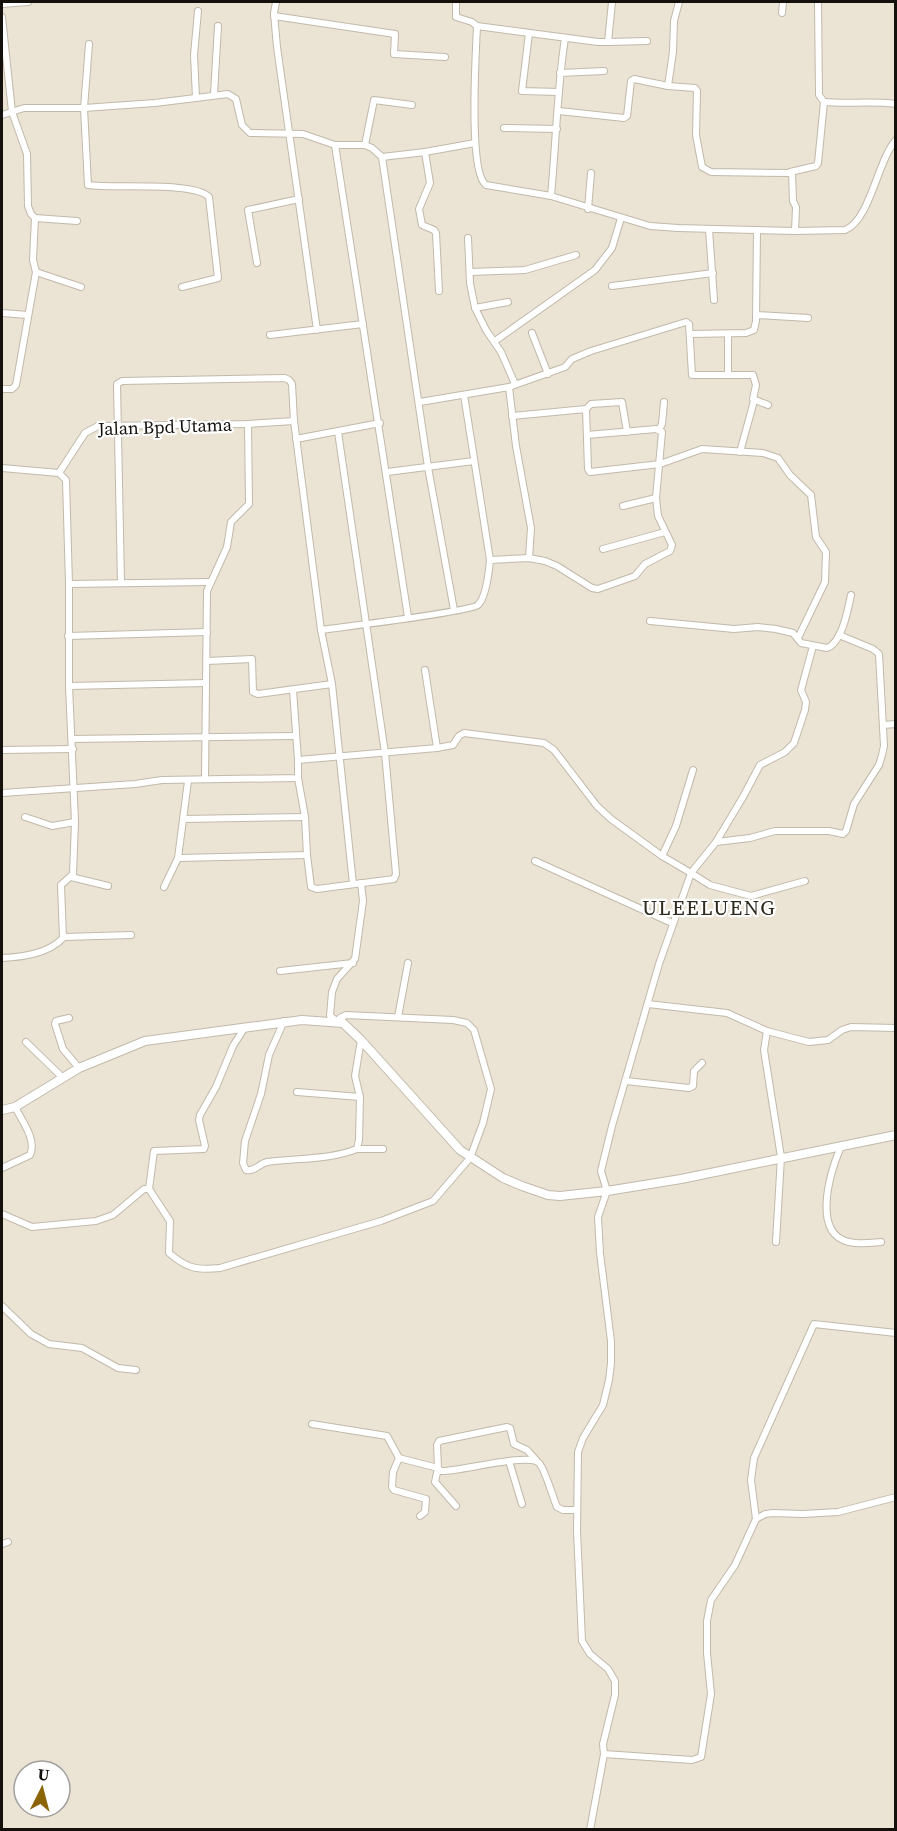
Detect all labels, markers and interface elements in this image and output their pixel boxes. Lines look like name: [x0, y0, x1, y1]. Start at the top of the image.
street label: Jalan Bpd Utama: [97, 412, 233, 441]
district label: ULEELUENG: [642, 893, 776, 922]
north arrow: [12, 1759, 72, 1819]
text: U: [37, 1763, 51, 1786]

